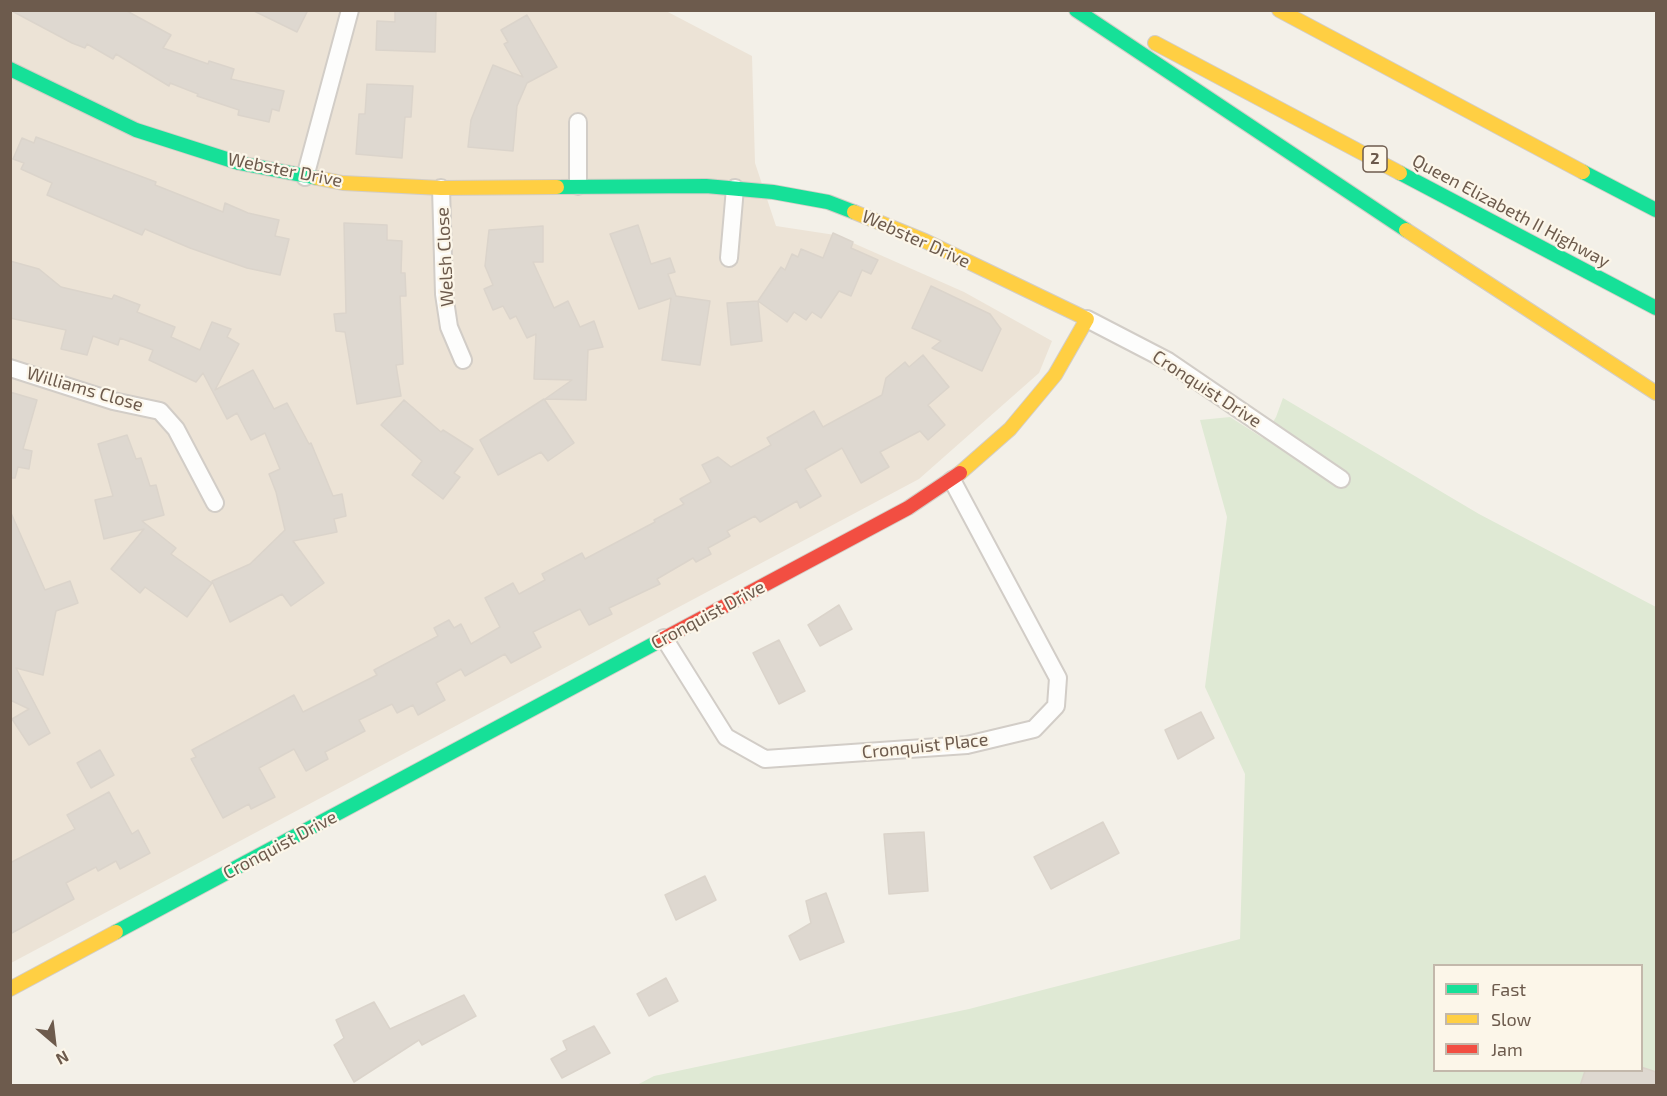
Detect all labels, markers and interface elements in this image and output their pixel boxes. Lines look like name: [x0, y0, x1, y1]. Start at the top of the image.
road number: 2: [1363, 146, 1387, 172]
street label: Webster Drive: [226, 148, 344, 192]
street label: Queen Elizabeth II Highway: [1408, 150, 1614, 272]
street label: Webster Drive: [858, 205, 974, 273]
street label: Welsh Close: [432, 206, 458, 308]
street label: Cronquist Drive: [1148, 346, 1266, 432]
street label: Williams Close: [24, 362, 146, 416]
street label: Cronquist Drive: [647, 576, 769, 654]
street label: Cronquist Place: [861, 729, 989, 763]
street label: Cronquist Drive: [219, 806, 341, 884]
legend: [1433, 964, 1643, 1072]
text: Fast: [1491, 978, 1526, 1000]
text: Slow: [1491, 1008, 1531, 1030]
north arrow: [24, 1012, 84, 1072]
text: Jam: [1491, 1038, 1523, 1060]
text: N: [53, 1047, 72, 1069]

